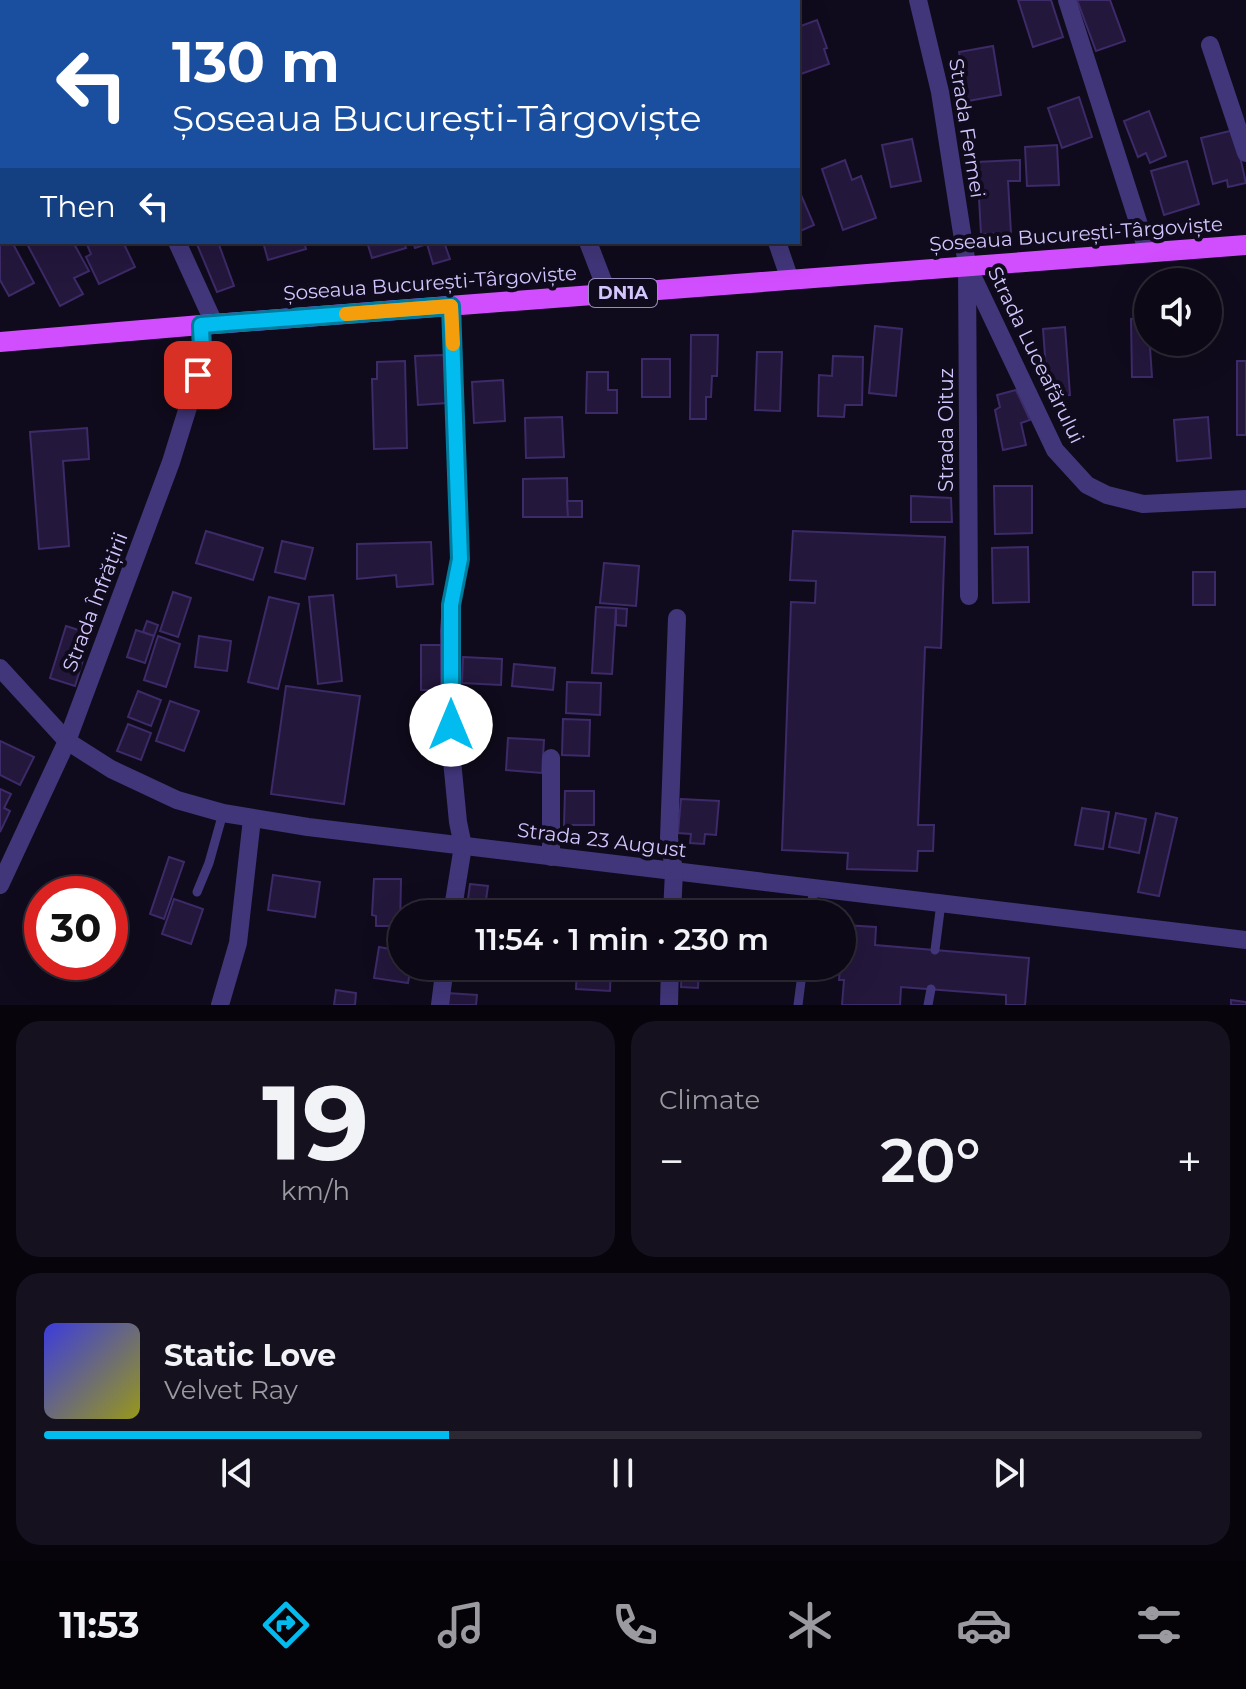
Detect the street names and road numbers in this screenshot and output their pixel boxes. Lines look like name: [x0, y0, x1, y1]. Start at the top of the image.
street label: Strada Fermei: [944, 57, 990, 199]
street label: Șoseaua București-Târgoviște: [928, 212, 1224, 257]
street label: Șoseaua București-Târgoviște: [282, 261, 578, 306]
street label: Strada Luceafărului: [983, 263, 1089, 447]
road number: DN1A: [589, 279, 657, 307]
street label: Strada Oituz: [934, 368, 958, 492]
street label: Strada Înfrățirii: [57, 529, 134, 676]
street label: Strada 23 August: [516, 818, 688, 862]

